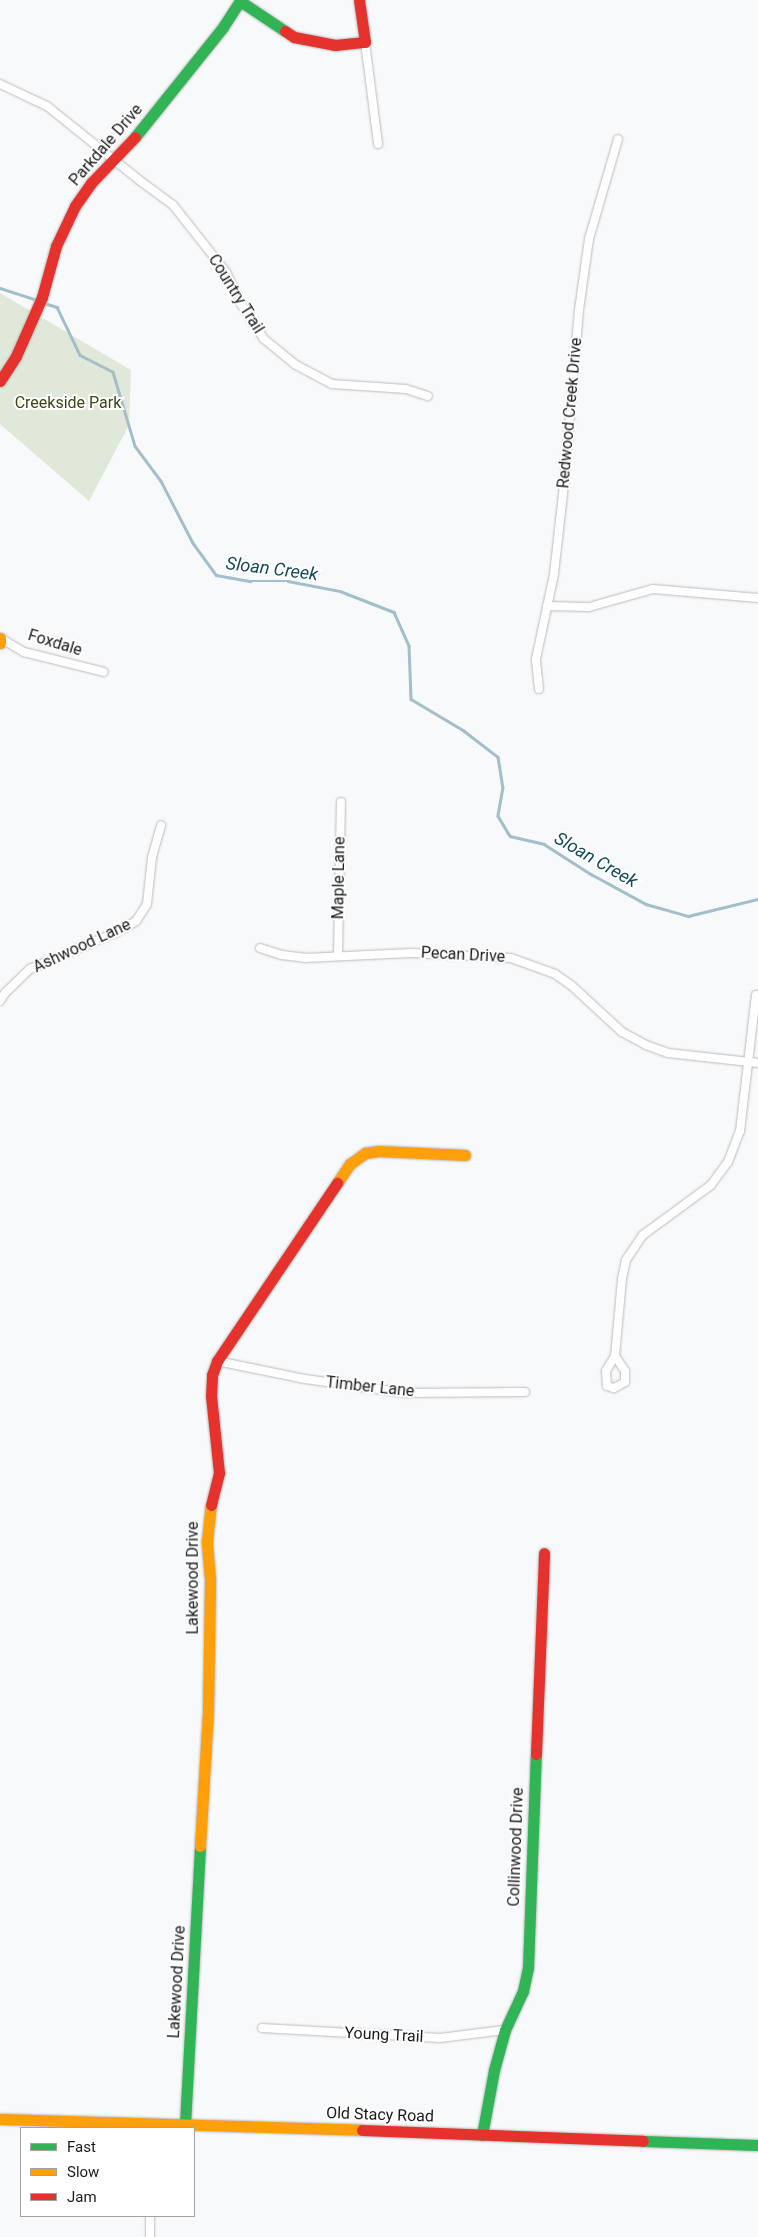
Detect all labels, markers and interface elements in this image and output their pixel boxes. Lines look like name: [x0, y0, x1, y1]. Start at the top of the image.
street label: Parkdale Drive: [65, 100, 147, 190]
street label: Country Trail: [204, 251, 268, 337]
street label: Redwood Creek Drive: [554, 337, 586, 489]
park label: Creekside Park: [15, 393, 121, 413]
water label: Sloan Creek: [225, 553, 319, 585]
street label: Foxdale: [26, 626, 84, 660]
water label: Sloan Creek: [550, 827, 642, 893]
street label: Maple Lane: [329, 837, 349, 919]
street label: Ashwood Lane: [30, 915, 134, 977]
street label: Pecan Drive: [420, 943, 506, 967]
street label: Timber Lane: [325, 1373, 415, 1401]
street label: Lakewood Drive: [183, 1522, 203, 1634]
street label: Collinwood Drive: [504, 1787, 528, 1907]
street label: Lakewood Drive: [164, 1925, 190, 2039]
street label: Young Trail: [344, 2023, 424, 2047]
street label: Old Stacy Road: [326, 2104, 434, 2126]
legend: [20, 2127, 195, 2217]
text: Fast: [67, 2138, 96, 2156]
text: Slow: [67, 2163, 99, 2181]
text: Jam: [67, 2188, 97, 2206]

